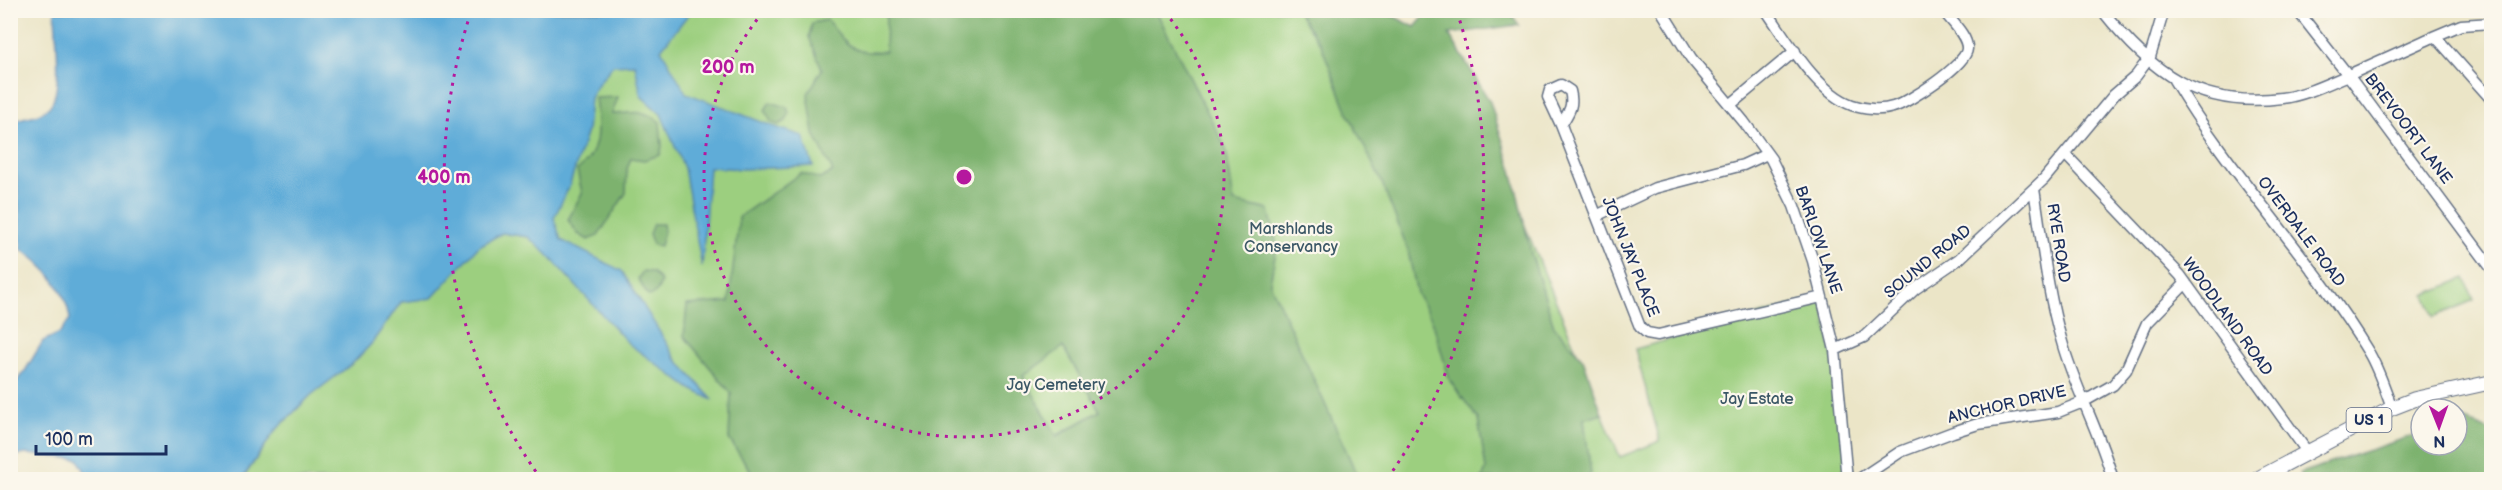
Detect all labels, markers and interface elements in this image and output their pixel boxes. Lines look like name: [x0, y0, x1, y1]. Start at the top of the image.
text: 200 m: [701, 57, 755, 78]
street label: BREVOORT LANE: [2360, 70, 2456, 188]
text: 400 m: [417, 167, 471, 188]
centre of rings: [954, 167, 974, 187]
street label: OVERDALE ROAD: [2253, 173, 2349, 291]
street label: BARLOW LANE: [1791, 183, 1845, 297]
street label: JOHN JAY PLACE: [1597, 194, 1663, 320]
street label: RYE ROAD: [2042, 202, 2074, 284]
park label: Marshlands Conservancy: [1244, 220, 1339, 257]
street label: SOUND ROAD: [1881, 221, 1975, 303]
street label: WOODLAND ROAD: [2178, 254, 2276, 380]
park label: Jay Cemetery: [1007, 376, 1106, 395]
street label: ANCHOR DRIVE: [1946, 382, 2068, 428]
park label: Jay Estate: [1720, 390, 1794, 409]
north arrow: [2409, 397, 2469, 457]
road number: US 1: [2346, 408, 2392, 432]
scale bar: [36, 418, 166, 456]
text: 100 m: [45, 429, 93, 450]
text: N: [2433, 431, 2445, 450]

